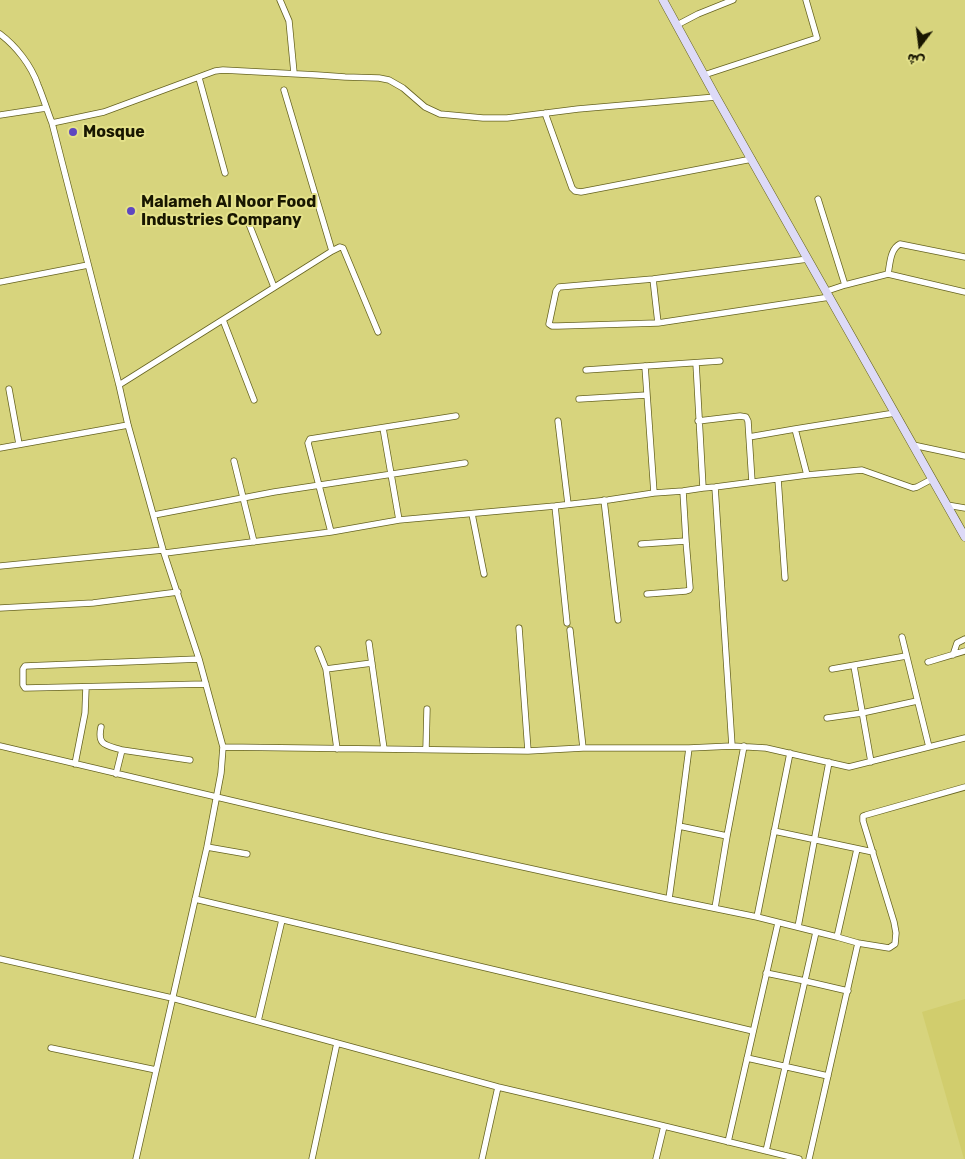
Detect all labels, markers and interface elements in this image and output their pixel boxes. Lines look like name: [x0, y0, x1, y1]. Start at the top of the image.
north arrow: [895, 20, 945, 70]
text: ش: [905, 49, 927, 70]
place label: Mosque: [83, 122, 145, 142]
marker: Mosque: [67, 126, 79, 138]
place label: Malameh Al Noor Food Industries Company: [141, 192, 316, 230]
marker: Malameh Al Noor Food Industries Company: [125, 205, 137, 217]

